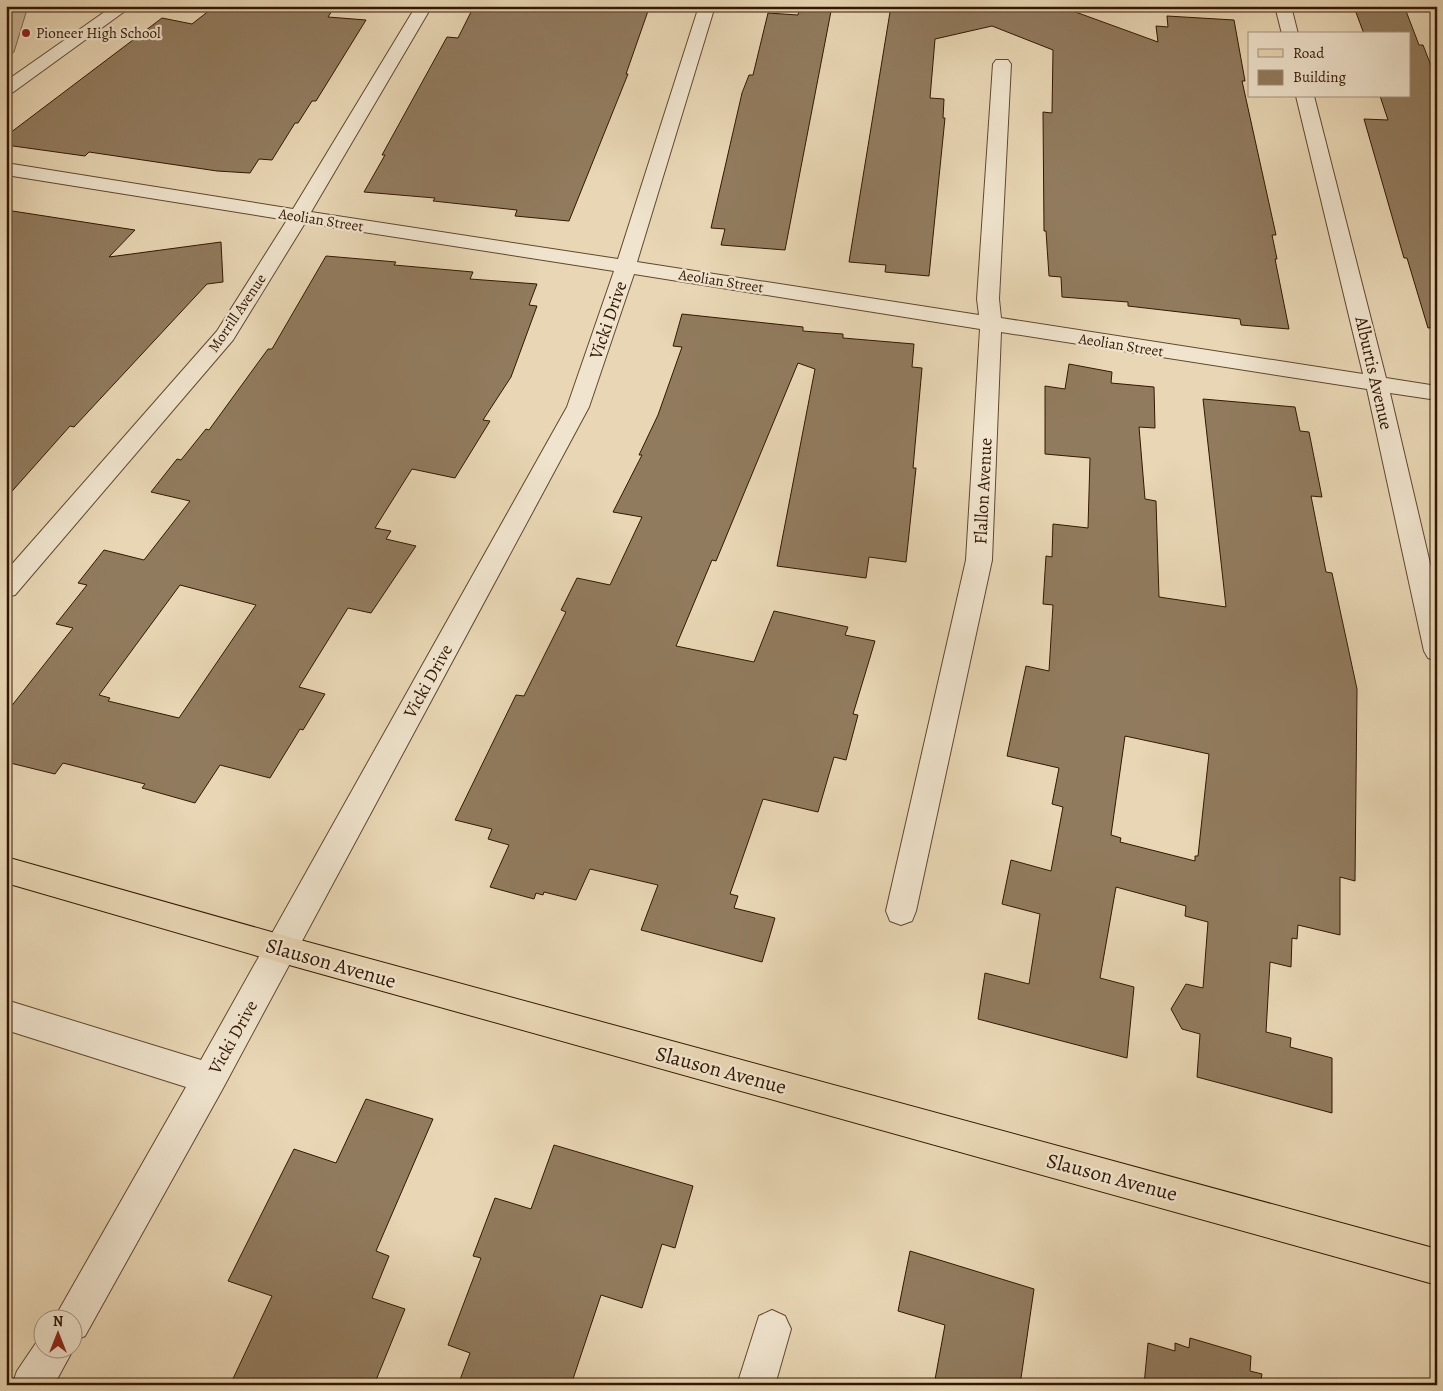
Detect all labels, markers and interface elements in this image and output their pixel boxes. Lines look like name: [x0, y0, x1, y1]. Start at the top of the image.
place label: Pioneer High School: [36, 23, 161, 43]
marker: Pioneer High School: [20, 27, 32, 39]
legend: [1248, 32, 1410, 98]
text: Road: [1293, 43, 1325, 63]
text: Building: [1293, 67, 1346, 87]
street label: Aeolian Street: [276, 203, 365, 237]
street label: Aeolian Street: [676, 264, 765, 298]
street label: Morrill Avenue: [203, 270, 271, 356]
street label: Vicki Drive: [583, 278, 633, 363]
street label: Alburtis Avenue: [1349, 313, 1399, 432]
street label: Aeolian Street: [1076, 328, 1165, 362]
street label: Flallon Avenue: [968, 437, 998, 545]
street label: Vicki Drive: [397, 640, 458, 723]
street label: Slauson Avenue: [263, 931, 399, 995]
street label: Vicki Drive: [202, 996, 263, 1079]
street label: Slauson Avenue: [653, 1039, 789, 1101]
street label: Slauson Avenue: [1044, 1146, 1180, 1208]
north arrow: [32, 1308, 82, 1358]
text: N: [53, 1312, 63, 1331]

